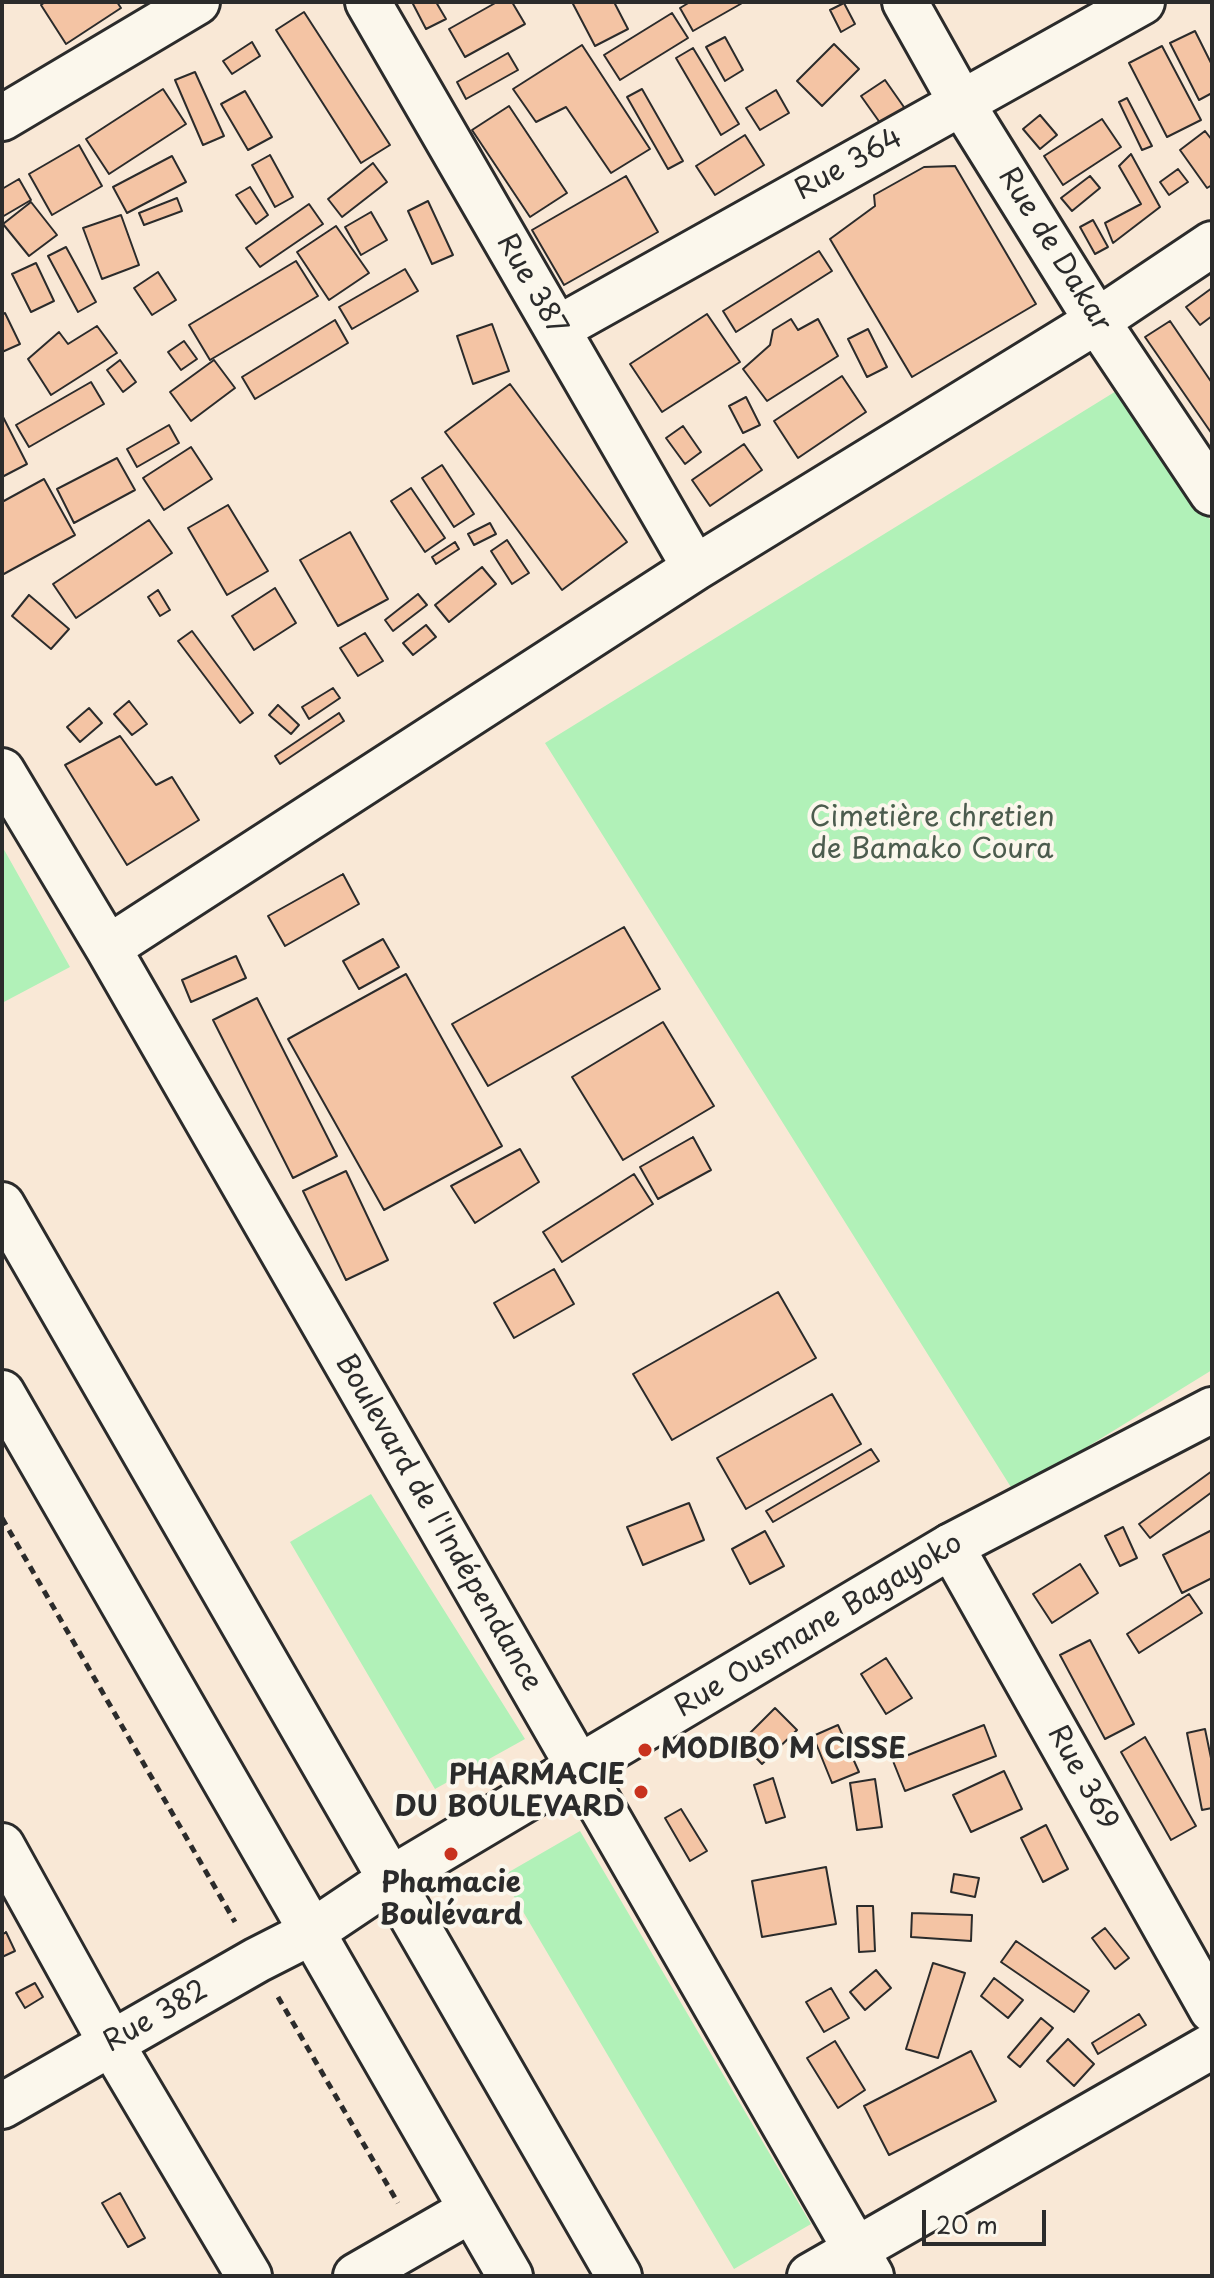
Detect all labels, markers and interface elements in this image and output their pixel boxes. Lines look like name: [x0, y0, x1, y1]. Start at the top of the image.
street label: Rue 364: [789, 122, 909, 208]
street label: Rue de Dakar: [990, 162, 1118, 338]
street label: Rue 387: [489, 228, 573, 342]
park label: Cimetière chretien de Bamako Coura: [809, 801, 1055, 867]
street label: Boulevard de l'Indépendance: [328, 1348, 548, 1698]
street label: Rue Ousmane Bagayoko: [669, 1527, 969, 1725]
street label: Rue 369: [1040, 1720, 1124, 1836]
place label: MODIBO M CISSE: [661, 1733, 906, 1767]
marker: MODIBO M CISSE: [636, 1741, 654, 1759]
place label: PHARMACIE DU BOULEVARD: [394, 1759, 625, 1825]
marker: PHARMACIE DU BOULEVARD: [632, 1783, 650, 1801]
marker: Phamacie Boulévard: [442, 1845, 460, 1863]
place label: Phamacie Boulévard: [379, 1867, 523, 1933]
street label: Rue 382: [98, 1974, 214, 2060]
scale bar: [926, 2194, 1050, 2244]
text: 20 m: [936, 2206, 998, 2242]

